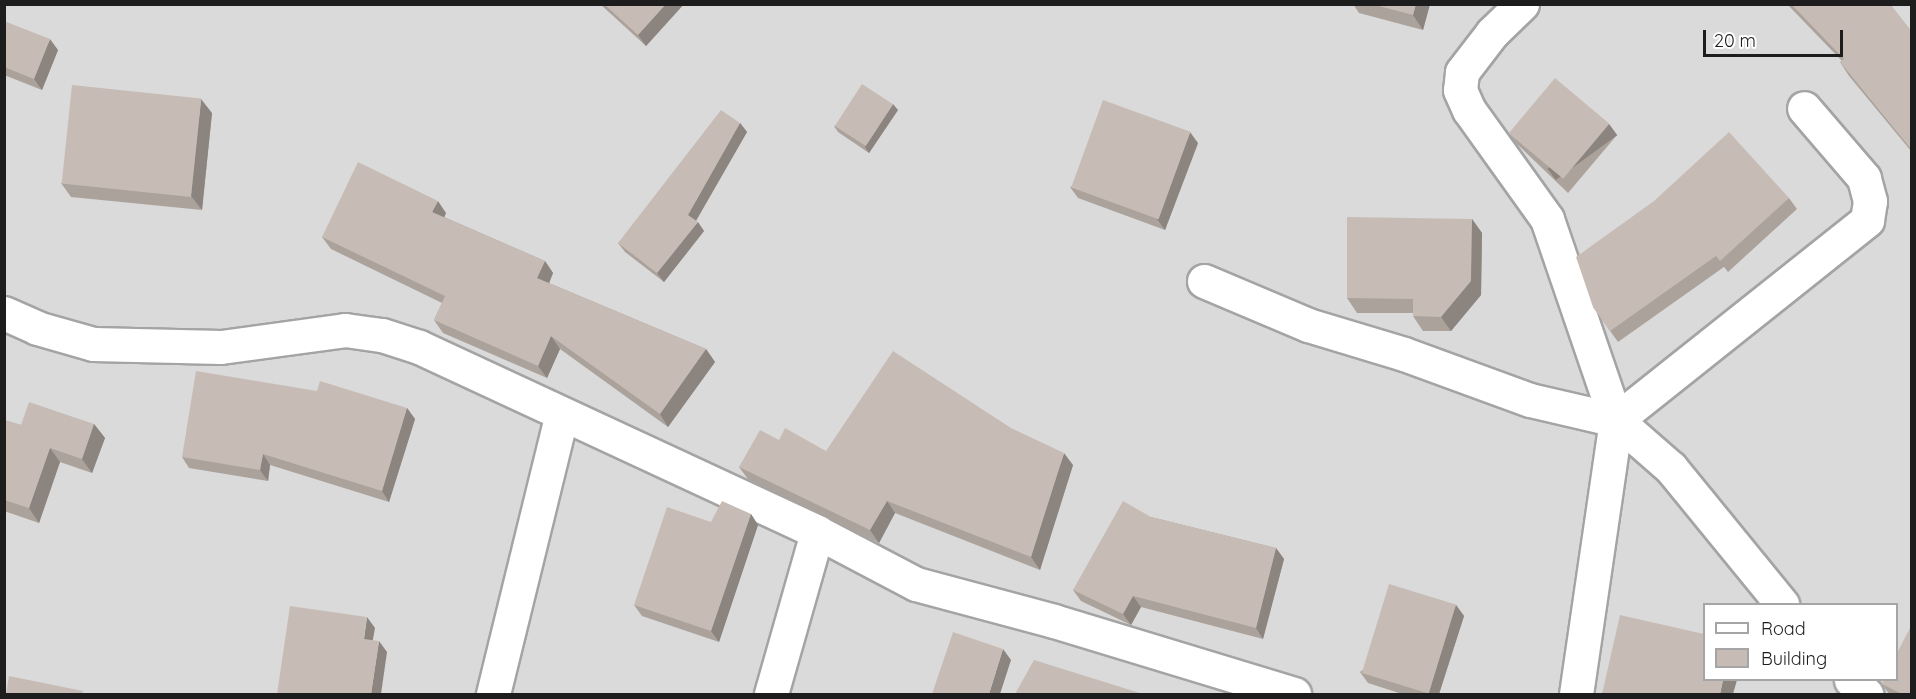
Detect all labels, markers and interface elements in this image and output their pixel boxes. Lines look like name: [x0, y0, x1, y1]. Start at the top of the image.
scale bar: [1706, 18, 1846, 56]
text: 20 m: [1714, 29, 1756, 52]
legend: [1703, 603, 1898, 681]
text: Road: [1761, 617, 1806, 640]
text: Building: [1761, 647, 1827, 670]

